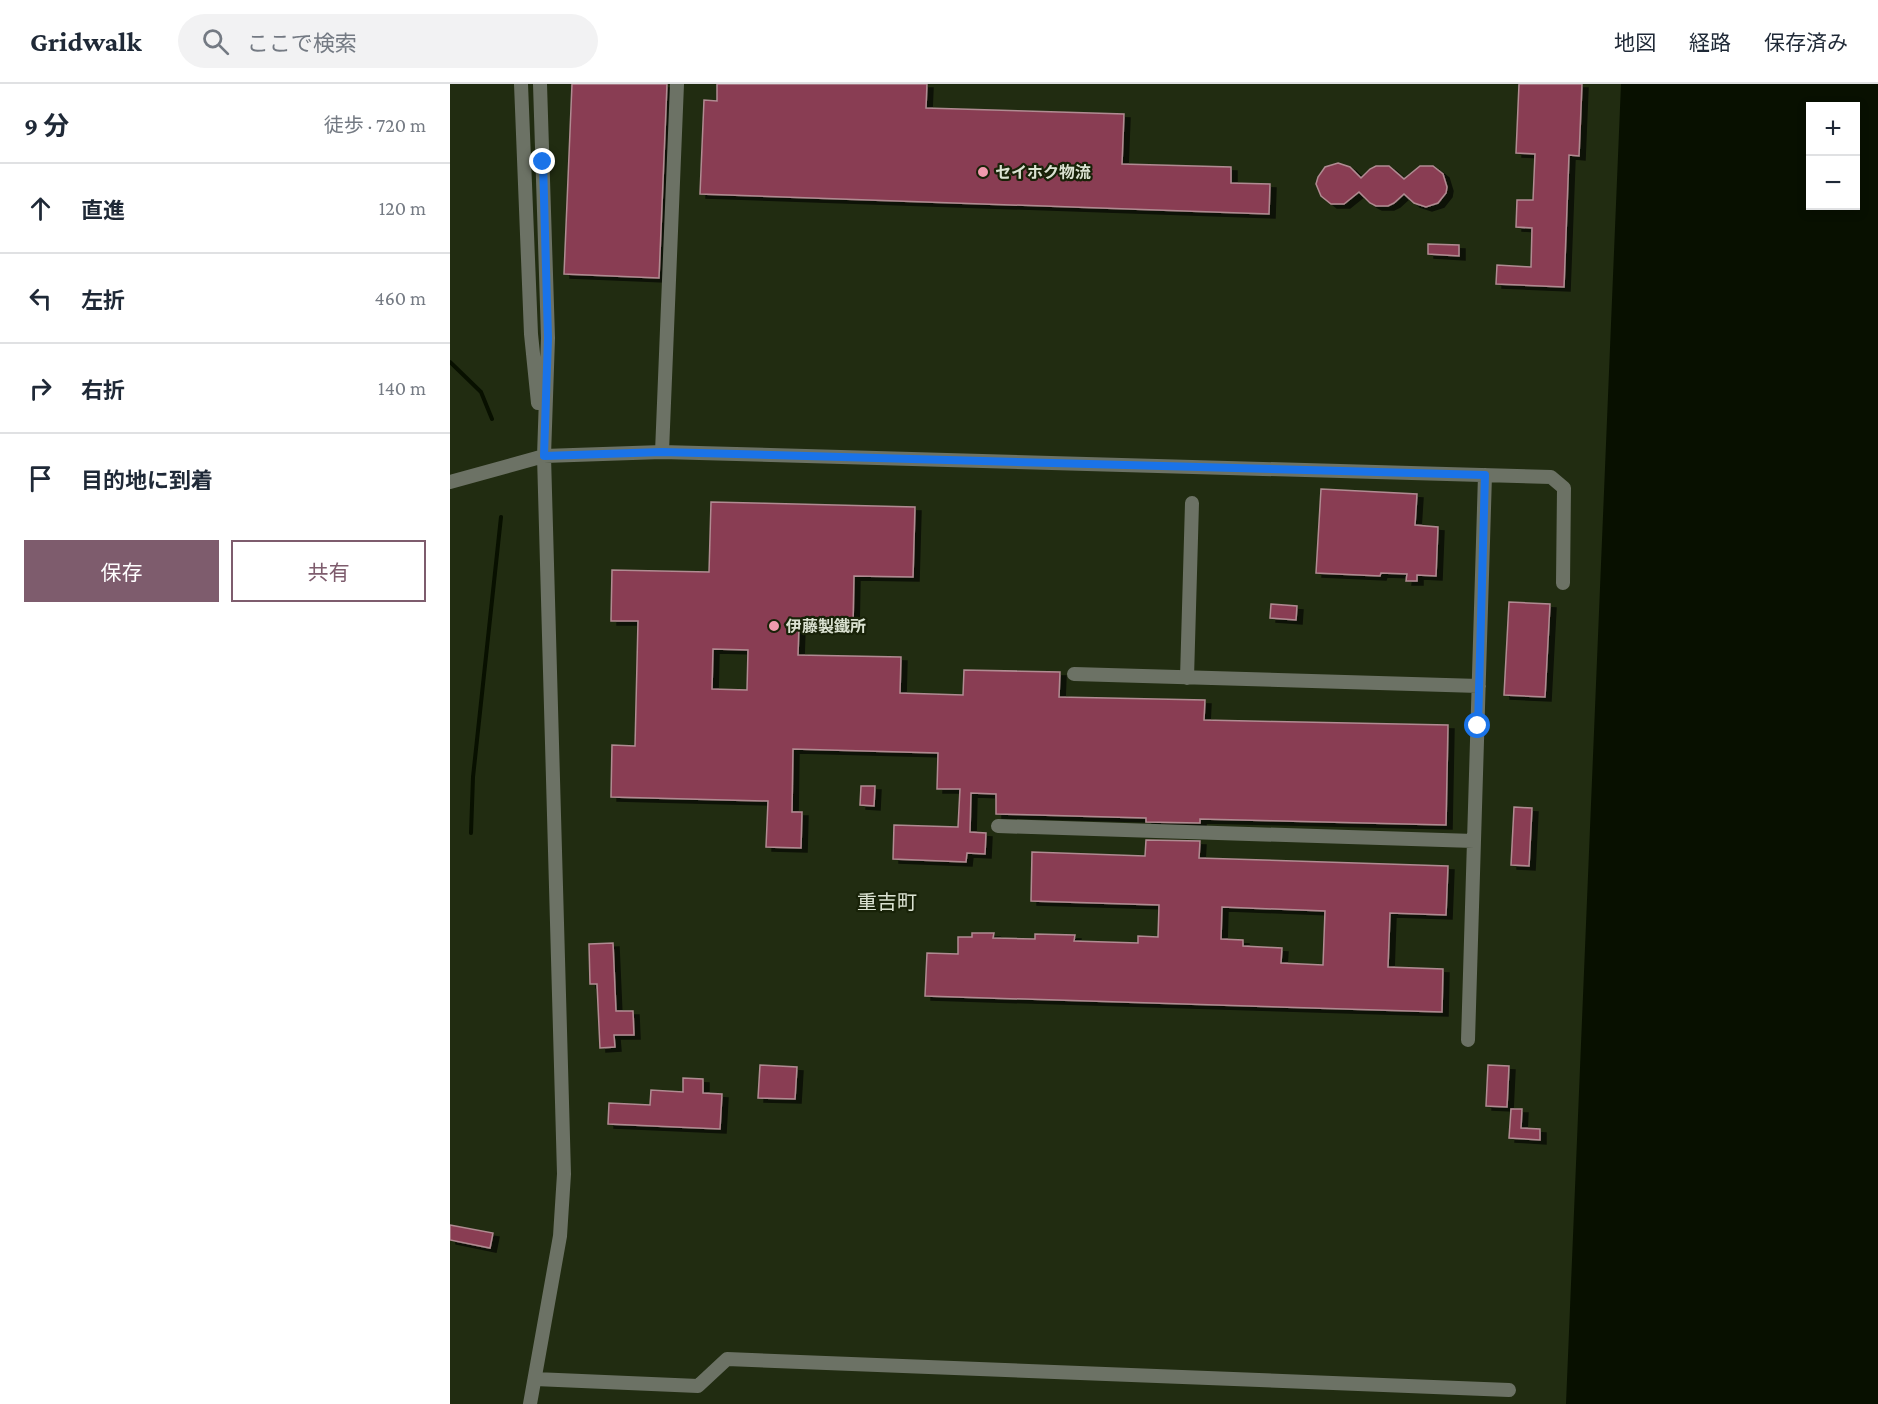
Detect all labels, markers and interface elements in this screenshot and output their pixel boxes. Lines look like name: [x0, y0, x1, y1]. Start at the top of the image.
search box: [178, 14, 598, 68]
icon: search: [199, 25, 232, 58]
text: Gridwalk: [30, 26, 142, 57]
text: ここで検索: [247, 31, 357, 56]
text: 地図: [1614, 31, 1656, 55]
text: 経路: [1689, 31, 1731, 55]
text: 保存済み: [1764, 31, 1848, 55]
map controls: [1806, 102, 1860, 210]
button: +: [1806, 102, 1860, 156]
text: 9 分: [24, 112, 69, 141]
text: 徒歩 · 720 m: [324, 114, 426, 136]
route end: [529, 148, 555, 174]
button: −: [1806, 156, 1860, 210]
place label: セイホク物流: [995, 164, 1091, 181]
marker: セイホク物流: [976, 165, 990, 179]
icon: ahead: [24, 192, 57, 225]
text: 120 m: [379, 197, 426, 219]
text: 直進: [81, 198, 125, 223]
icon: left: [24, 282, 57, 315]
text: 460 m: [374, 287, 426, 309]
text: 左折: [81, 288, 125, 313]
icon: right: [24, 372, 57, 405]
text: 140 m: [378, 377, 426, 399]
text: 右折: [81, 378, 125, 403]
icon: arrive: [24, 462, 57, 495]
text: 目的地に到着: [81, 468, 213, 493]
button: 保存: [24, 540, 219, 602]
button: 共有: [231, 540, 426, 602]
place label: 伊藤製鐵所: [785, 617, 866, 635]
marker: 伊藤製鐵所: [767, 619, 781, 633]
route start: [1464, 712, 1490, 738]
district label: 重吉町: [857, 891, 917, 913]

